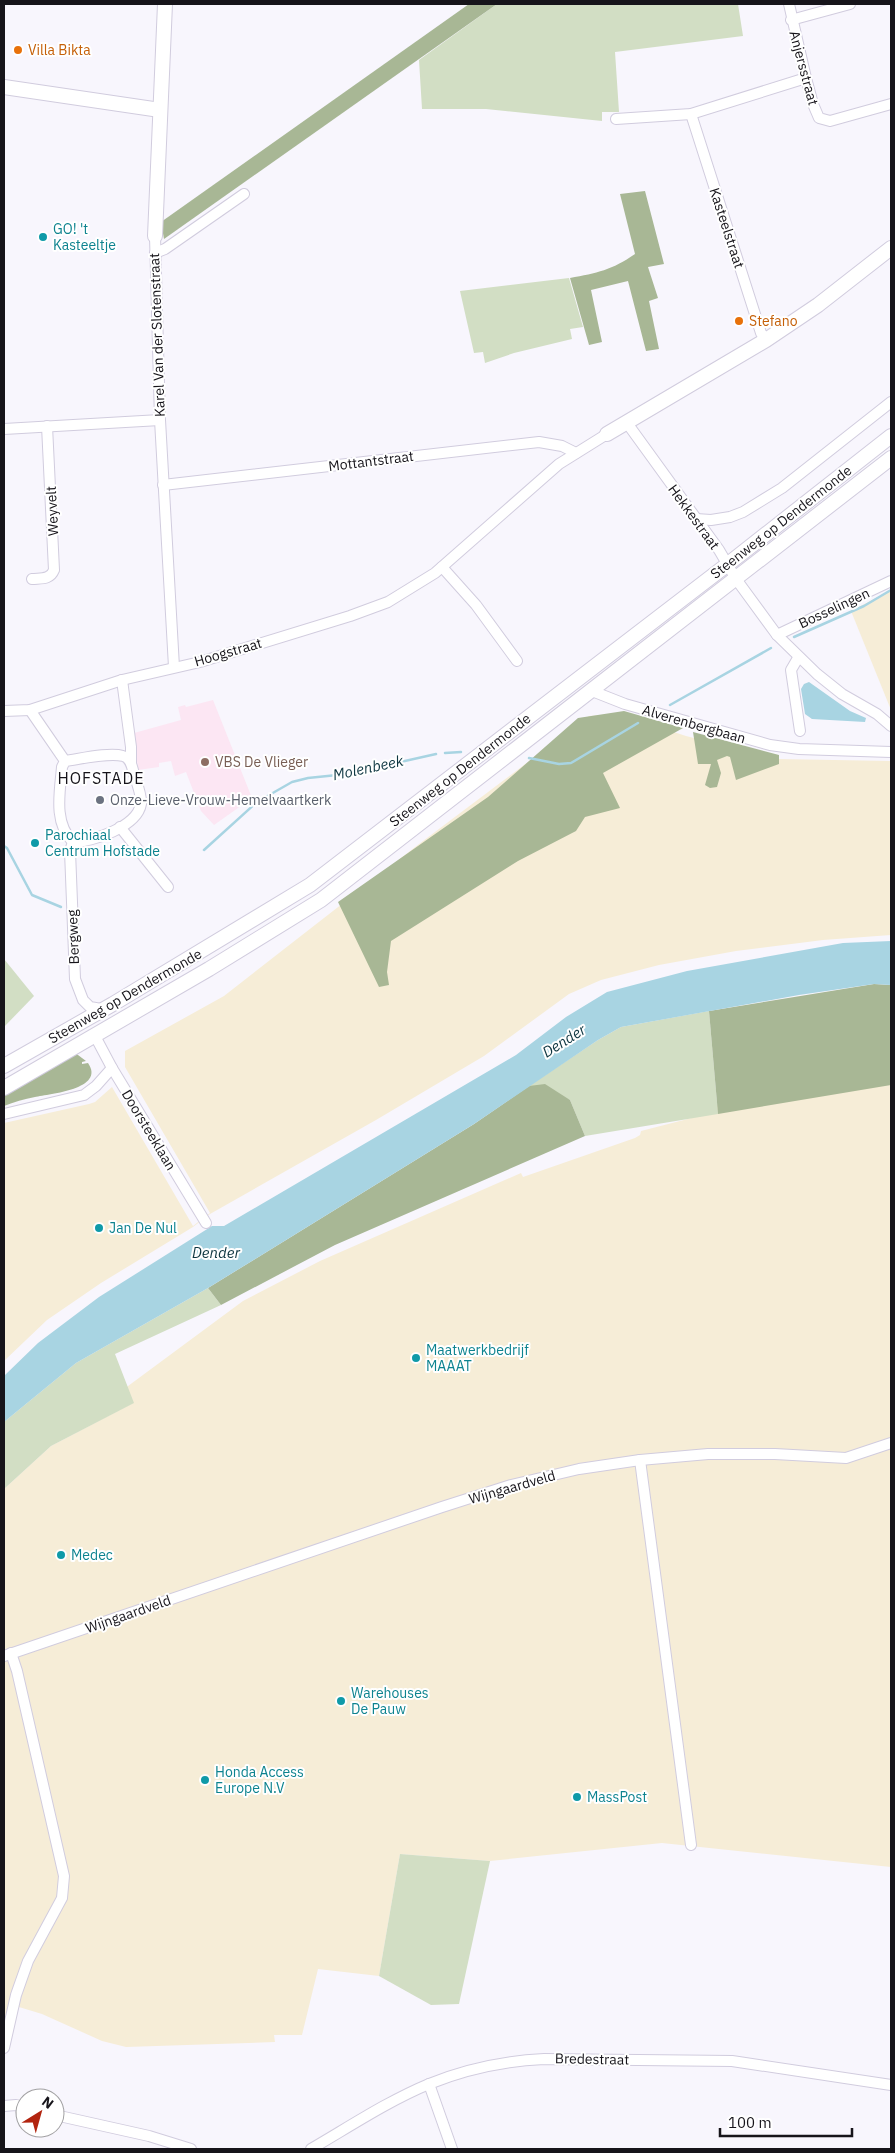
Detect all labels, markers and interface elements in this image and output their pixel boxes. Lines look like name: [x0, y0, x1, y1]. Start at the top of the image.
street label: Anjersstraat: [785, 29, 823, 107]
place label: Villa Bikta: [28, 41, 91, 59]
marker: Villa Bikta: [12, 44, 24, 56]
street label: Kasteelstraat: [706, 186, 748, 271]
place label: GO! 't Kasteeltje: [53, 220, 116, 254]
marker: GO! 't Kasteeltje: [37, 231, 49, 243]
street label: Karel Van der Slotenstraat: [145, 253, 169, 417]
place label: Stefano: [749, 312, 798, 330]
marker: Stefano: [733, 315, 745, 327]
street label: Mottantstraat: [327, 447, 415, 475]
street label: Steenweg op Dendermonde: [707, 461, 855, 583]
street label: Hekkestraat: [664, 481, 724, 553]
street label: Weyvelt: [42, 485, 62, 536]
street label: Bosselingen: [796, 584, 872, 632]
street label: Hoogstraat: [192, 634, 264, 670]
street label: Alverenbergbaan: [640, 701, 748, 747]
street label: Steenweg op Dendermonde: [386, 709, 534, 831]
water label: Molenbeek: [331, 751, 405, 784]
place label: VBS De Vlieger: [215, 753, 308, 771]
marker: VBS De Vlieger: [199, 756, 211, 768]
district label: HOFSTADE: [57, 768, 145, 788]
place label: Onze-Lieve-Vrouw-Hemelvaartkerk: [110, 791, 332, 809]
marker: Onze-Lieve-Vrouw-Hemelvaartkerk: [94, 794, 106, 806]
place label: Parochiaal Centrum Hofstade: [45, 826, 160, 860]
marker: Parochiaal Centrum Hofstade: [29, 837, 41, 849]
street label: Bergweg: [63, 909, 83, 965]
street label: Steenweg op Dendermonde: [45, 944, 205, 1047]
water label: Dender: [538, 1020, 589, 1061]
street label: Doorsteeklaan: [118, 1086, 180, 1174]
place label: Jan De Nul: [109, 1219, 177, 1237]
marker: Jan De Nul: [93, 1222, 105, 1234]
water label: Dender: [192, 1243, 240, 1262]
place label: Maatwerkbedrijf MAAAT: [426, 1341, 529, 1375]
marker: Maatwerkbedrijf MAAAT: [410, 1352, 422, 1364]
street label: Wijngaardveld: [467, 1466, 557, 1508]
place label: Medec: [71, 1546, 113, 1564]
marker: Medec: [55, 1549, 67, 1561]
street label: Wijngaardveld: [83, 1591, 173, 1637]
place label: Warehouses De Pauw: [351, 1684, 429, 1718]
marker: Warehouses De Pauw: [335, 1695, 347, 1707]
place label: Honda Access Europe N.V: [215, 1763, 304, 1797]
marker: Honda Access Europe N.V: [199, 1774, 211, 1786]
place label: MassPost: [587, 1788, 647, 1806]
marker: MassPost: [571, 1791, 583, 1803]
street label: Bredestraat: [555, 2049, 629, 2069]
north arrow: [15, 2088, 65, 2138]
text: N: [38, 2092, 57, 2113]
scale bar: [720, 2106, 852, 2138]
text: 100 m: [728, 2113, 772, 2132]

